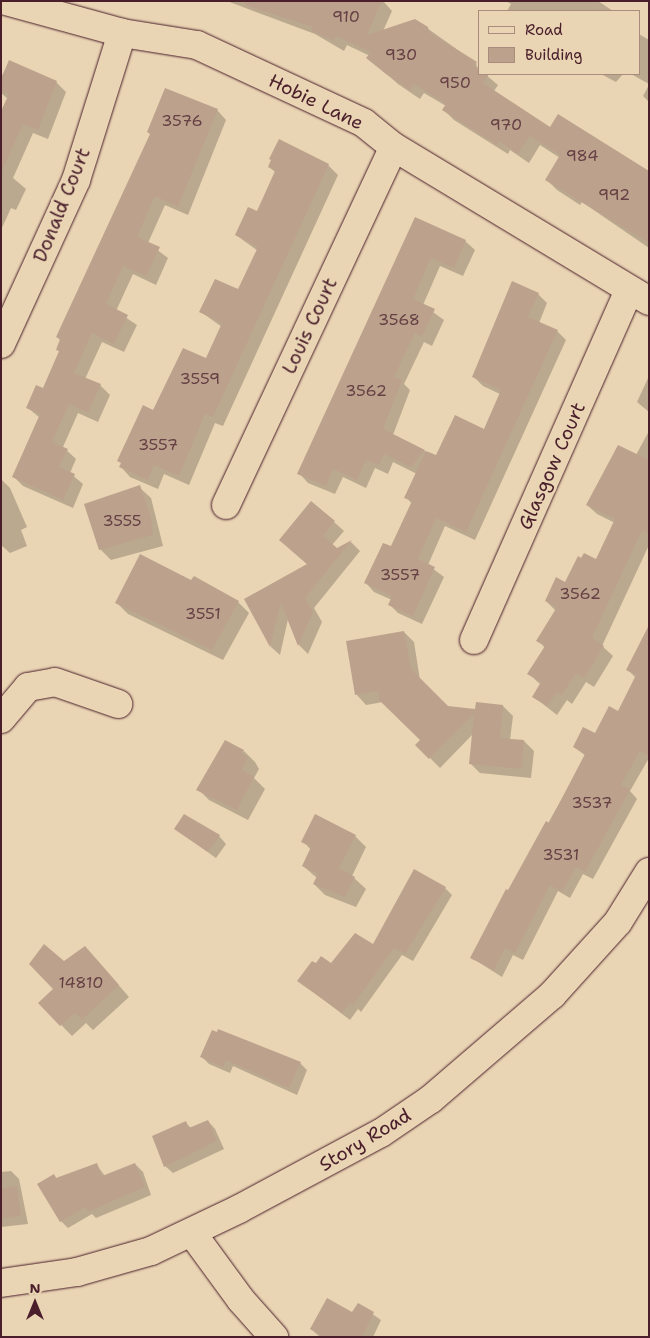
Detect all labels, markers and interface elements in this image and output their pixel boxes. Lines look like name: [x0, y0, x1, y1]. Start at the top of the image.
house number: 910: [332, 7, 360, 27]
legend: [478, 10, 640, 75]
text: Road: [525, 20, 563, 40]
house number: 930: [385, 45, 417, 65]
text: Building: [525, 45, 582, 65]
street label: Hobie Lane: [265, 69, 367, 135]
house number: 950: [439, 73, 471, 93]
house number: 3576: [161, 111, 203, 131]
house number: 970: [490, 115, 522, 135]
street label: Donald Court: [29, 144, 95, 266]
house number: 984: [566, 146, 598, 166]
house number: 992: [598, 185, 630, 205]
street label: Louis Court: [278, 274, 342, 378]
house number: 3568: [378, 310, 420, 330]
house number: 3559: [180, 369, 220, 389]
house number: 3562: [345, 381, 387, 401]
street label: Glasgow Court: [514, 399, 590, 533]
house number: 3557: [138, 435, 178, 455]
house number: 3555: [102, 511, 142, 531]
house number: 3557: [380, 565, 420, 585]
house number: 3562: [559, 584, 601, 604]
house number: 3551: [185, 604, 221, 624]
house number: 3537: [572, 793, 612, 813]
house number: 3531: [543, 845, 579, 865]
house number: 14810: [59, 973, 103, 993]
street label: Story Road: [315, 1104, 415, 1176]
north arrow: [10, 1278, 60, 1328]
text: N: [29, 1279, 41, 1297]

